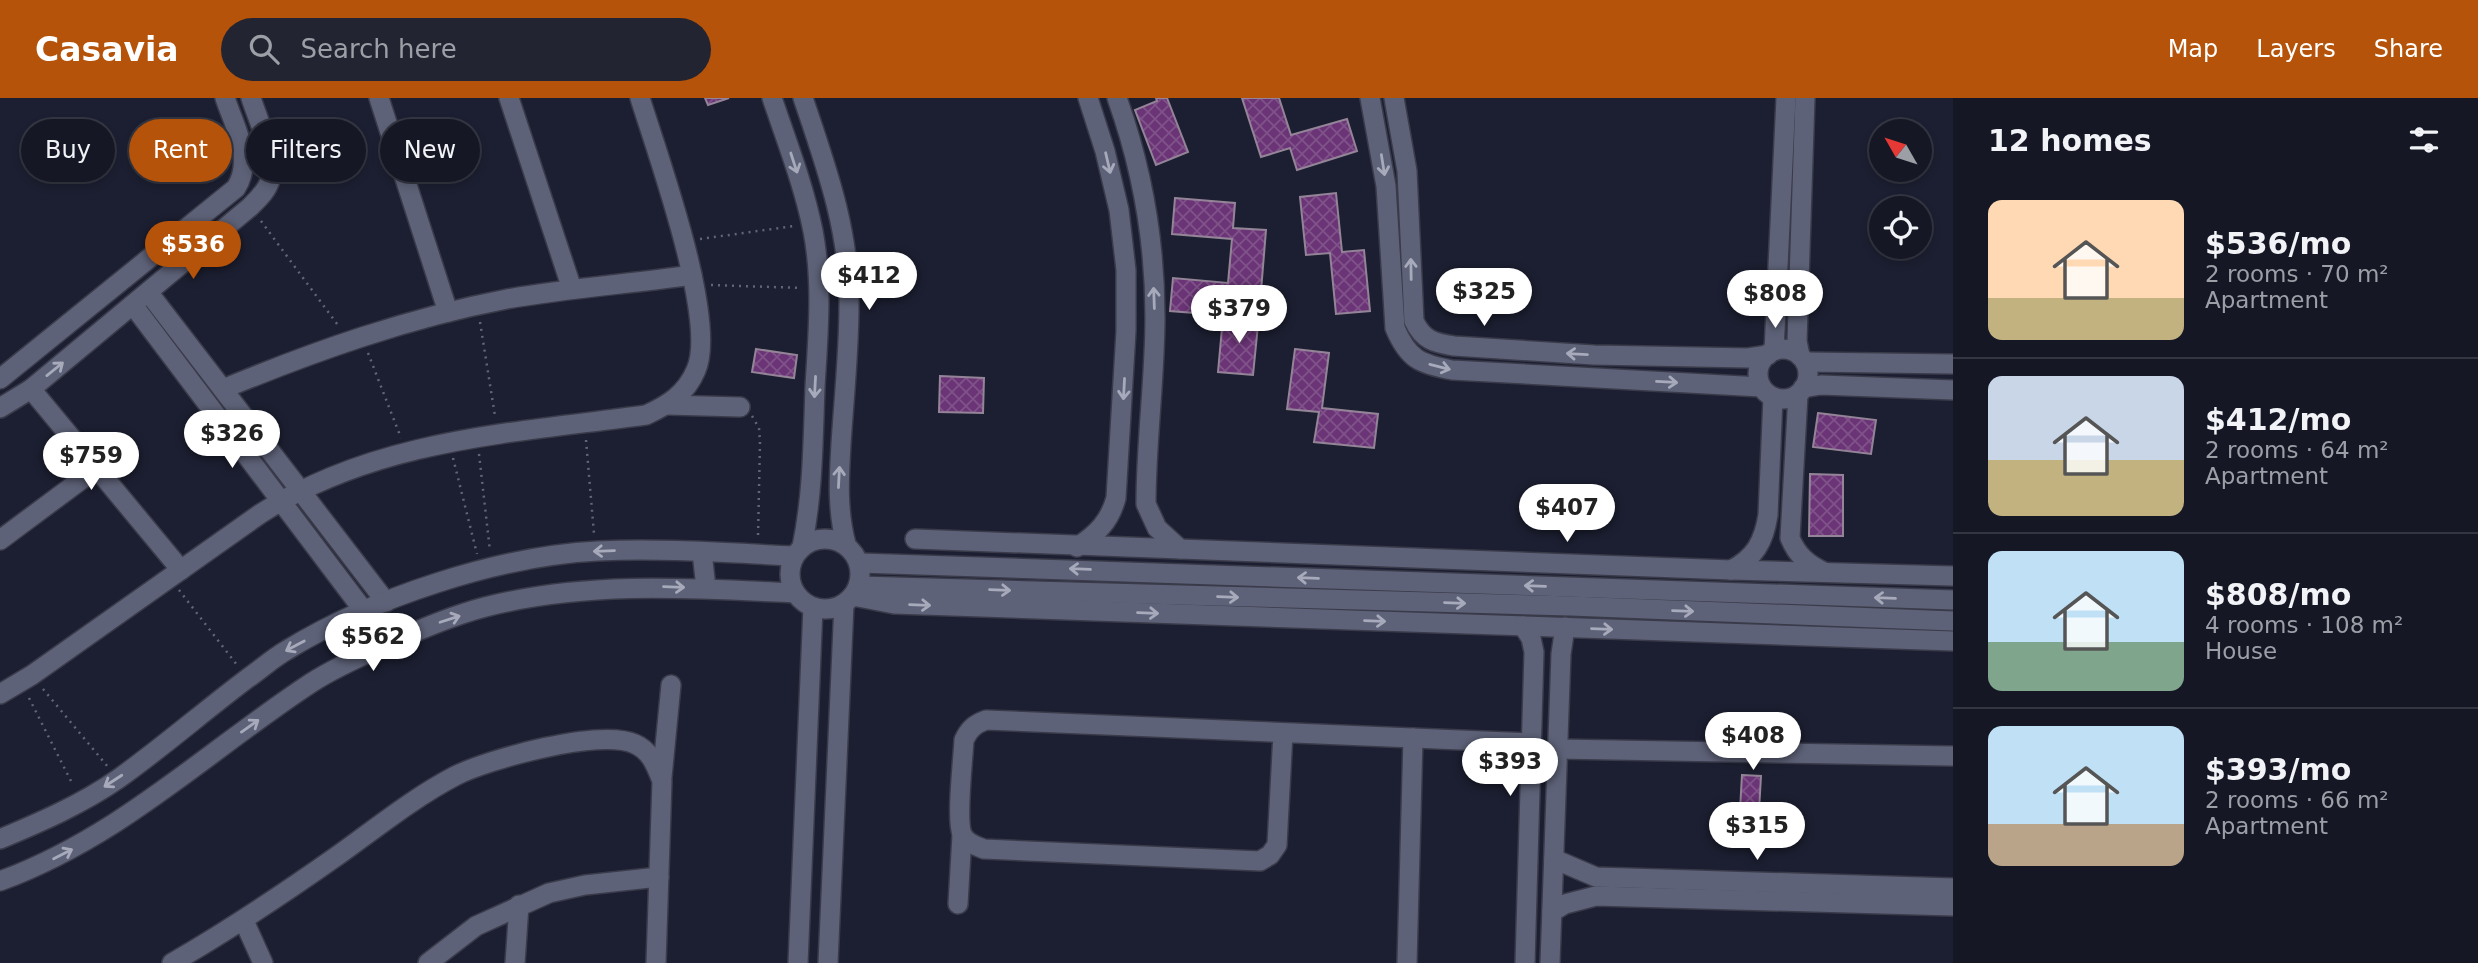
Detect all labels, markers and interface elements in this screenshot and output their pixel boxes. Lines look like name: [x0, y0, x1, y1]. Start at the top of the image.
search box: [221, 18, 711, 81]
text: Casavia: [35, 30, 179, 69]
icon: search: [245, 30, 283, 68]
text: Search here: [301, 34, 457, 64]
text: Map: [2168, 35, 2218, 63]
text: Layers: [2256, 35, 2336, 63]
text: Share: [2374, 35, 2443, 63]
chip: Buy: [21, 119, 115, 182]
chip: Rent: [129, 119, 232, 182]
chip: Filters: [246, 119, 366, 182]
chip: New: [380, 119, 480, 182]
north arrow: [1869, 119, 1932, 182]
map controls: [1869, 119, 1932, 259]
icon: filters: [2405, 121, 2443, 159]
text: 12 homes: [1988, 123, 2152, 158]
one-way arrow: [789, 151, 801, 173]
one-way arrow: [1102, 151, 1115, 174]
one-way arrow: [1377, 153, 1390, 176]
button: locate: [1869, 196, 1932, 259]
pin: $536: [152, 222, 234, 281]
text: $536/mo: [2205, 226, 2351, 261]
icon: home: [2044, 228, 2128, 312]
text: $536: [161, 231, 225, 257]
pin: $412: [828, 252, 910, 312]
one-way arrow: [1404, 257, 1418, 280]
text: 2 rooms · 70 m²: [2205, 261, 2389, 287]
text: $412: [837, 262, 901, 288]
pin: $325: [1443, 268, 1525, 328]
pin: $808: [1734, 271, 1816, 330]
text: $325: [1452, 278, 1516, 304]
text: $808: [1743, 280, 1807, 306]
pin: $379: [1198, 286, 1280, 345]
one-way arrow: [1148, 287, 1161, 310]
text: Apartment: [2205, 287, 2328, 313]
text: $379: [1207, 295, 1271, 321]
one-way arrow: [1566, 347, 1589, 360]
one-way arrow: [46, 361, 64, 376]
one-way arrow: [1428, 361, 1451, 374]
one-way arrow: [809, 375, 822, 398]
one-way arrow: [1655, 375, 1678, 388]
one-way arrow: [1117, 377, 1130, 400]
text: $412/mo: [2205, 402, 2351, 437]
icon: home: [2044, 404, 2128, 488]
pin: $326: [191, 410, 273, 470]
text: $326: [200, 420, 264, 446]
pin: $759: [50, 432, 132, 492]
text: 2 rooms · 64 m²: [2205, 437, 2389, 463]
text: $759: [59, 442, 123, 468]
text: Apartment: [2205, 463, 2328, 489]
one-way arrow: [833, 466, 846, 489]
pin: $407: [1526, 484, 1608, 544]
text: $407: [1535, 494, 1599, 520]
one-way arrow: [592, 545, 615, 558]
one-way arrow: [1069, 563, 1092, 576]
one-way arrow: [1296, 571, 1319, 584]
text: $808/mo: [2205, 577, 2351, 612]
one-way arrow: [1524, 579, 1547, 592]
icon: home: [2044, 579, 2128, 663]
one-way arrow: [662, 580, 685, 594]
one-way arrow: [989, 584, 1012, 597]
one-way arrow: [1216, 590, 1239, 603]
one-way arrow: [1874, 591, 1897, 604]
one-way arrow: [1443, 597, 1466, 610]
one-way arrow: [908, 598, 931, 611]
one-way arrow: [1671, 604, 1694, 617]
one-way arrow: [1136, 606, 1159, 619]
one-way arrow: [438, 612, 460, 624]
text: 4 rooms · 108 m²: [2205, 612, 2403, 638]
pin: $562: [332, 614, 414, 673]
one-way arrow: [1363, 614, 1386, 627]
one-way arrow: [1590, 622, 1613, 635]
text: $562: [341, 623, 405, 649]
text: House: [2205, 638, 2277, 664]
one-way arrow: [285, 639, 306, 653]
pin: $408: [1712, 712, 1794, 772]
one-way arrow: [240, 718, 259, 733]
text: $408: [1721, 722, 1785, 748]
pin: $393: [1469, 738, 1551, 798]
text: $393: [1478, 748, 1542, 774]
text: $393/mo: [2205, 752, 2351, 787]
icon: home: [2044, 754, 2128, 838]
one-way arrow: [103, 775, 123, 789]
text: 2 rooms · 66 m²: [2205, 787, 2389, 813]
pin: $315: [1716, 802, 1798, 862]
text: $315: [1725, 812, 1789, 838]
text: Apartment: [2205, 813, 2328, 839]
one-way arrow: [52, 846, 72, 860]

